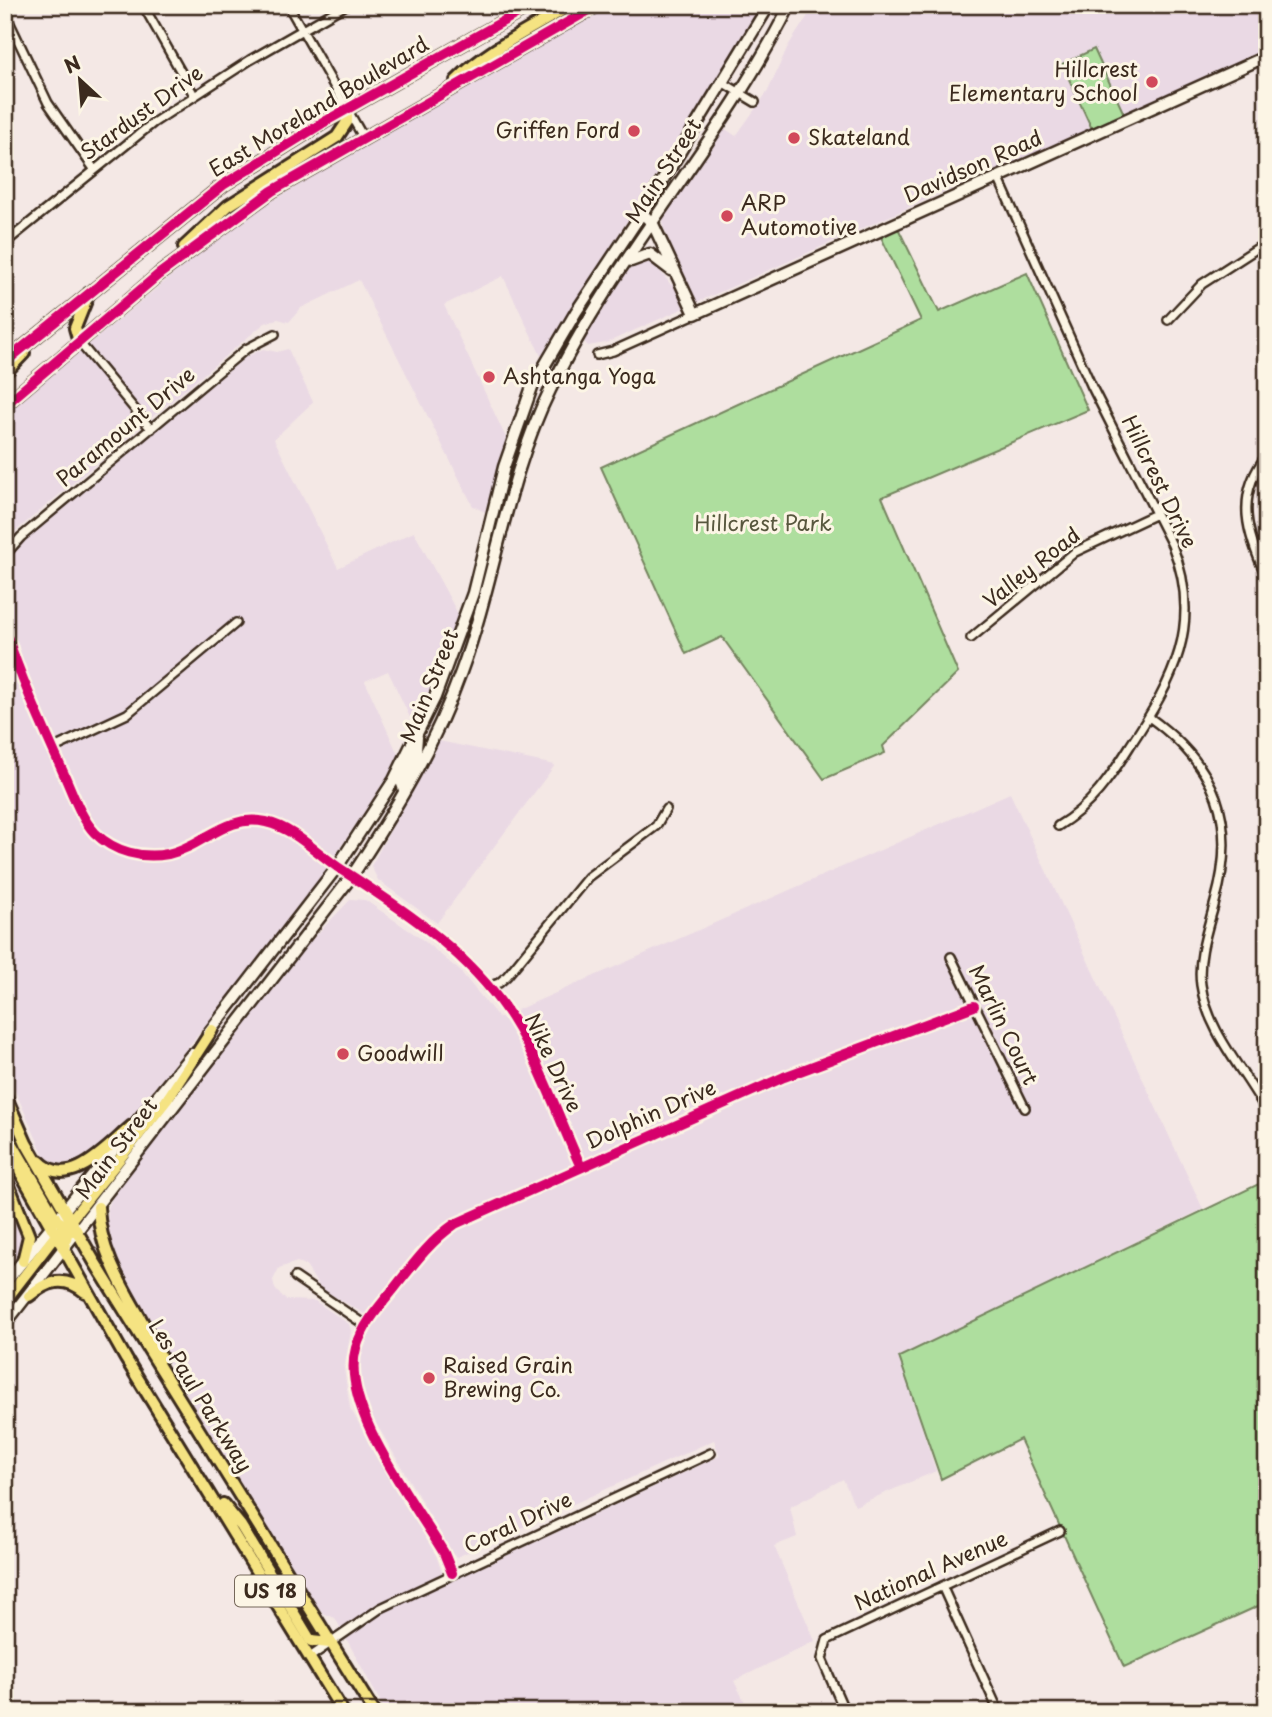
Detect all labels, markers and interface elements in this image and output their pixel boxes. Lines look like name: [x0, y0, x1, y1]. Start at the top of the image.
street label: East Moreland Boulevard: [202, 27, 434, 184]
north arrow: [46, 46, 116, 116]
text: N: [59, 48, 85, 80]
place label: Hillcrest Elementary School: [949, 52, 1138, 108]
street label: Stardust Drive: [73, 56, 209, 167]
marker: Hillcrest Elementary School: [1144, 74, 1160, 90]
street label: Main Street: [616, 111, 708, 229]
place label: Griffen Ford: [495, 113, 620, 145]
place label: Skateland: [808, 120, 910, 152]
street label: Davidson Road: [898, 120, 1047, 210]
marker: Griffen Ford: [626, 123, 642, 139]
marker: Skateland: [786, 130, 802, 146]
place label: ARP Automotive: [741, 186, 857, 242]
marker: ARP Automotive: [719, 208, 735, 224]
street label: Paramount Drive: [48, 358, 201, 493]
place label: Ashtanga Yoga: [503, 359, 656, 391]
marker: Ashtanga Yoga: [481, 369, 497, 385]
street label: Hillcrest Drive: [1115, 409, 1207, 553]
park label: Hillcrest Park: [694, 506, 832, 538]
street label: Valley Road: [975, 518, 1086, 615]
street label: Main Street: [391, 624, 465, 747]
street label: Marlin Court: [962, 959, 1048, 1090]
street label: Nike Drive: [518, 1007, 592, 1117]
place label: Goodwill: [357, 1036, 444, 1068]
marker: Goodwill: [335, 1046, 351, 1062]
street label: Dolphin Drive: [580, 1070, 721, 1156]
street label: Main Street: [67, 1090, 164, 1205]
street label: Les Paul Parkway: [142, 1312, 262, 1478]
place label: Raised Grain Brewing Co.: [443, 1348, 574, 1404]
marker: Raised Grain Brewing Co.: [421, 1370, 437, 1386]
street label: Coral Drive: [458, 1482, 577, 1560]
street label: National Avenue: [848, 1521, 1012, 1617]
road number: US 18: [235, 1576, 305, 1606]

